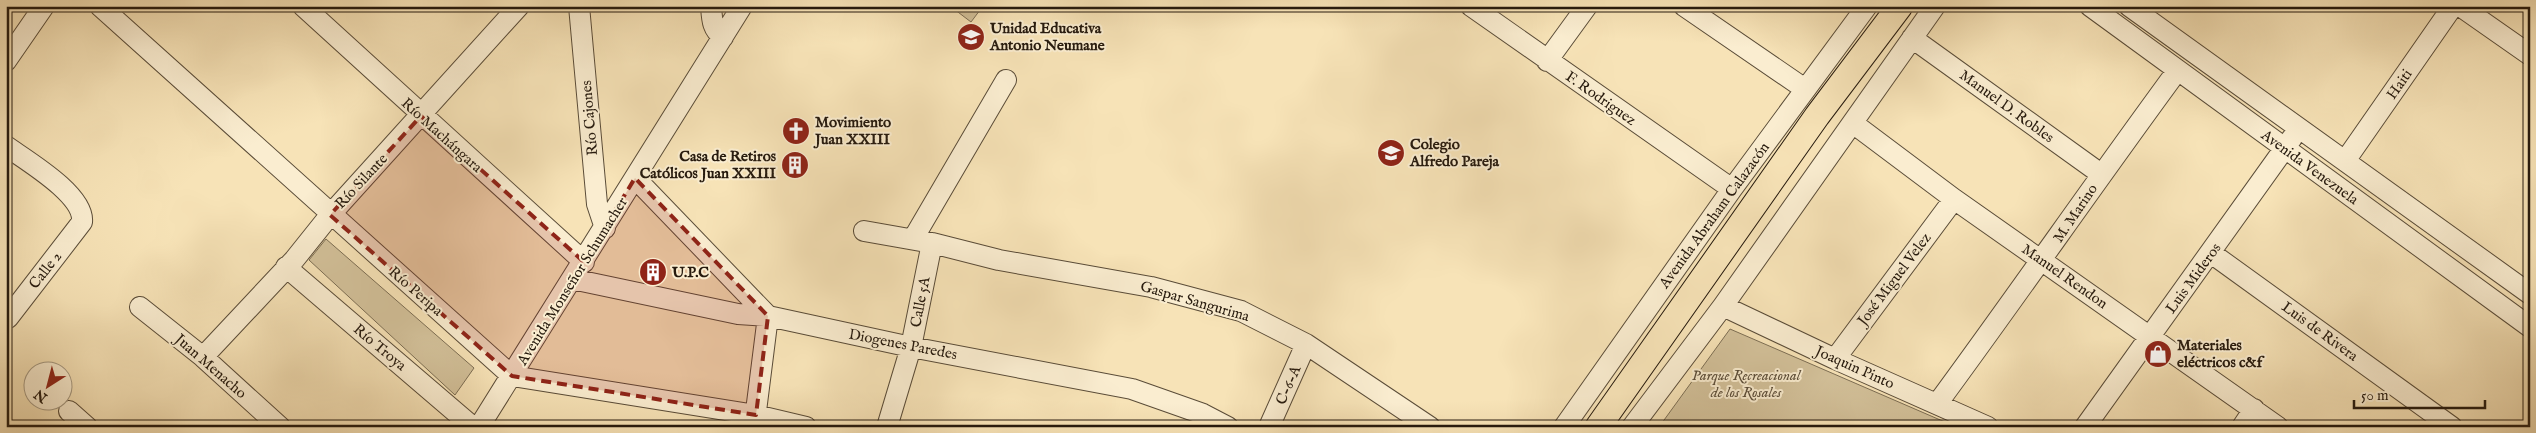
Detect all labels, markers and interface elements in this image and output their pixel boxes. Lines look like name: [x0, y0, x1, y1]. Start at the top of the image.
place label: Unidad Educativa Antonio Neumane: [989, 19, 1105, 55]
school or university icon: Unidad Educativa Antonio Neumane: [956, 22, 986, 52]
street label: Manuel D. Robles: [1956, 66, 2058, 147]
street label: Haiti: [2382, 66, 2417, 103]
street label: F. Rodriguez: [1562, 67, 1640, 130]
street label: Río Cajones: [577, 79, 602, 156]
street label: Río Machángara: [397, 94, 487, 177]
place label: Movimiento Juan XXIII: [813, 113, 891, 149]
church icon: Movimiento Juan XXIII: [781, 116, 811, 146]
street label: Avenida Venezuela: [2256, 125, 2363, 209]
place label: Colegio Alfredo Pareja: [1409, 135, 1499, 171]
school or university icon: Colegio Alfredo Pareja: [1376, 138, 1406, 168]
street label: Avenida Abraham Calazacón: [1654, 138, 1774, 293]
place label: Casa de Retiros Católicos Juan XXIII: [640, 147, 777, 183]
street label: Río Silante: [331, 150, 392, 213]
building icon: Casa de Retiros Católicos Juan XXIII: [780, 150, 810, 180]
street label: M. Marino: [2049, 180, 2102, 246]
street label: Avenida Monseñor Schumacher: [512, 193, 632, 370]
street label: José Miguel Velez: [1852, 229, 1936, 331]
street label: Luis Mideros: [2161, 239, 2225, 317]
street label: Manuel Rendon: [2018, 240, 2111, 313]
street label: Calle 2: [25, 248, 66, 293]
building icon: U.P.C: [638, 257, 668, 287]
street label: Río Peripa: [384, 263, 447, 321]
place label: U.P.C: [671, 263, 709, 282]
street label: Calle 5A: [906, 274, 935, 329]
street label: Gaspar Sangurima: [1138, 277, 1252, 326]
street label: Luis de Rivera: [2278, 297, 2362, 366]
street label: Río Troya: [349, 320, 411, 375]
street label: Diogenes Paredes: [847, 325, 959, 364]
street label: Juan Menacho: [169, 329, 251, 403]
place label: Materiales eléctricos c&f: [2177, 336, 2265, 372]
shop icon: Materiales eléctricos c&f: [2143, 339, 2173, 369]
street label: Joaquin Pinto: [1810, 341, 1897, 393]
north arrow: [22, 360, 72, 410]
street label: C-6-A: [1271, 362, 1306, 408]
park label: Parque Recreacional de los Rosales: [1692, 366, 1802, 402]
scale bar: [2354, 378, 2485, 410]
text: N: [31, 385, 52, 407]
text: 50 m: [2361, 386, 2389, 405]

